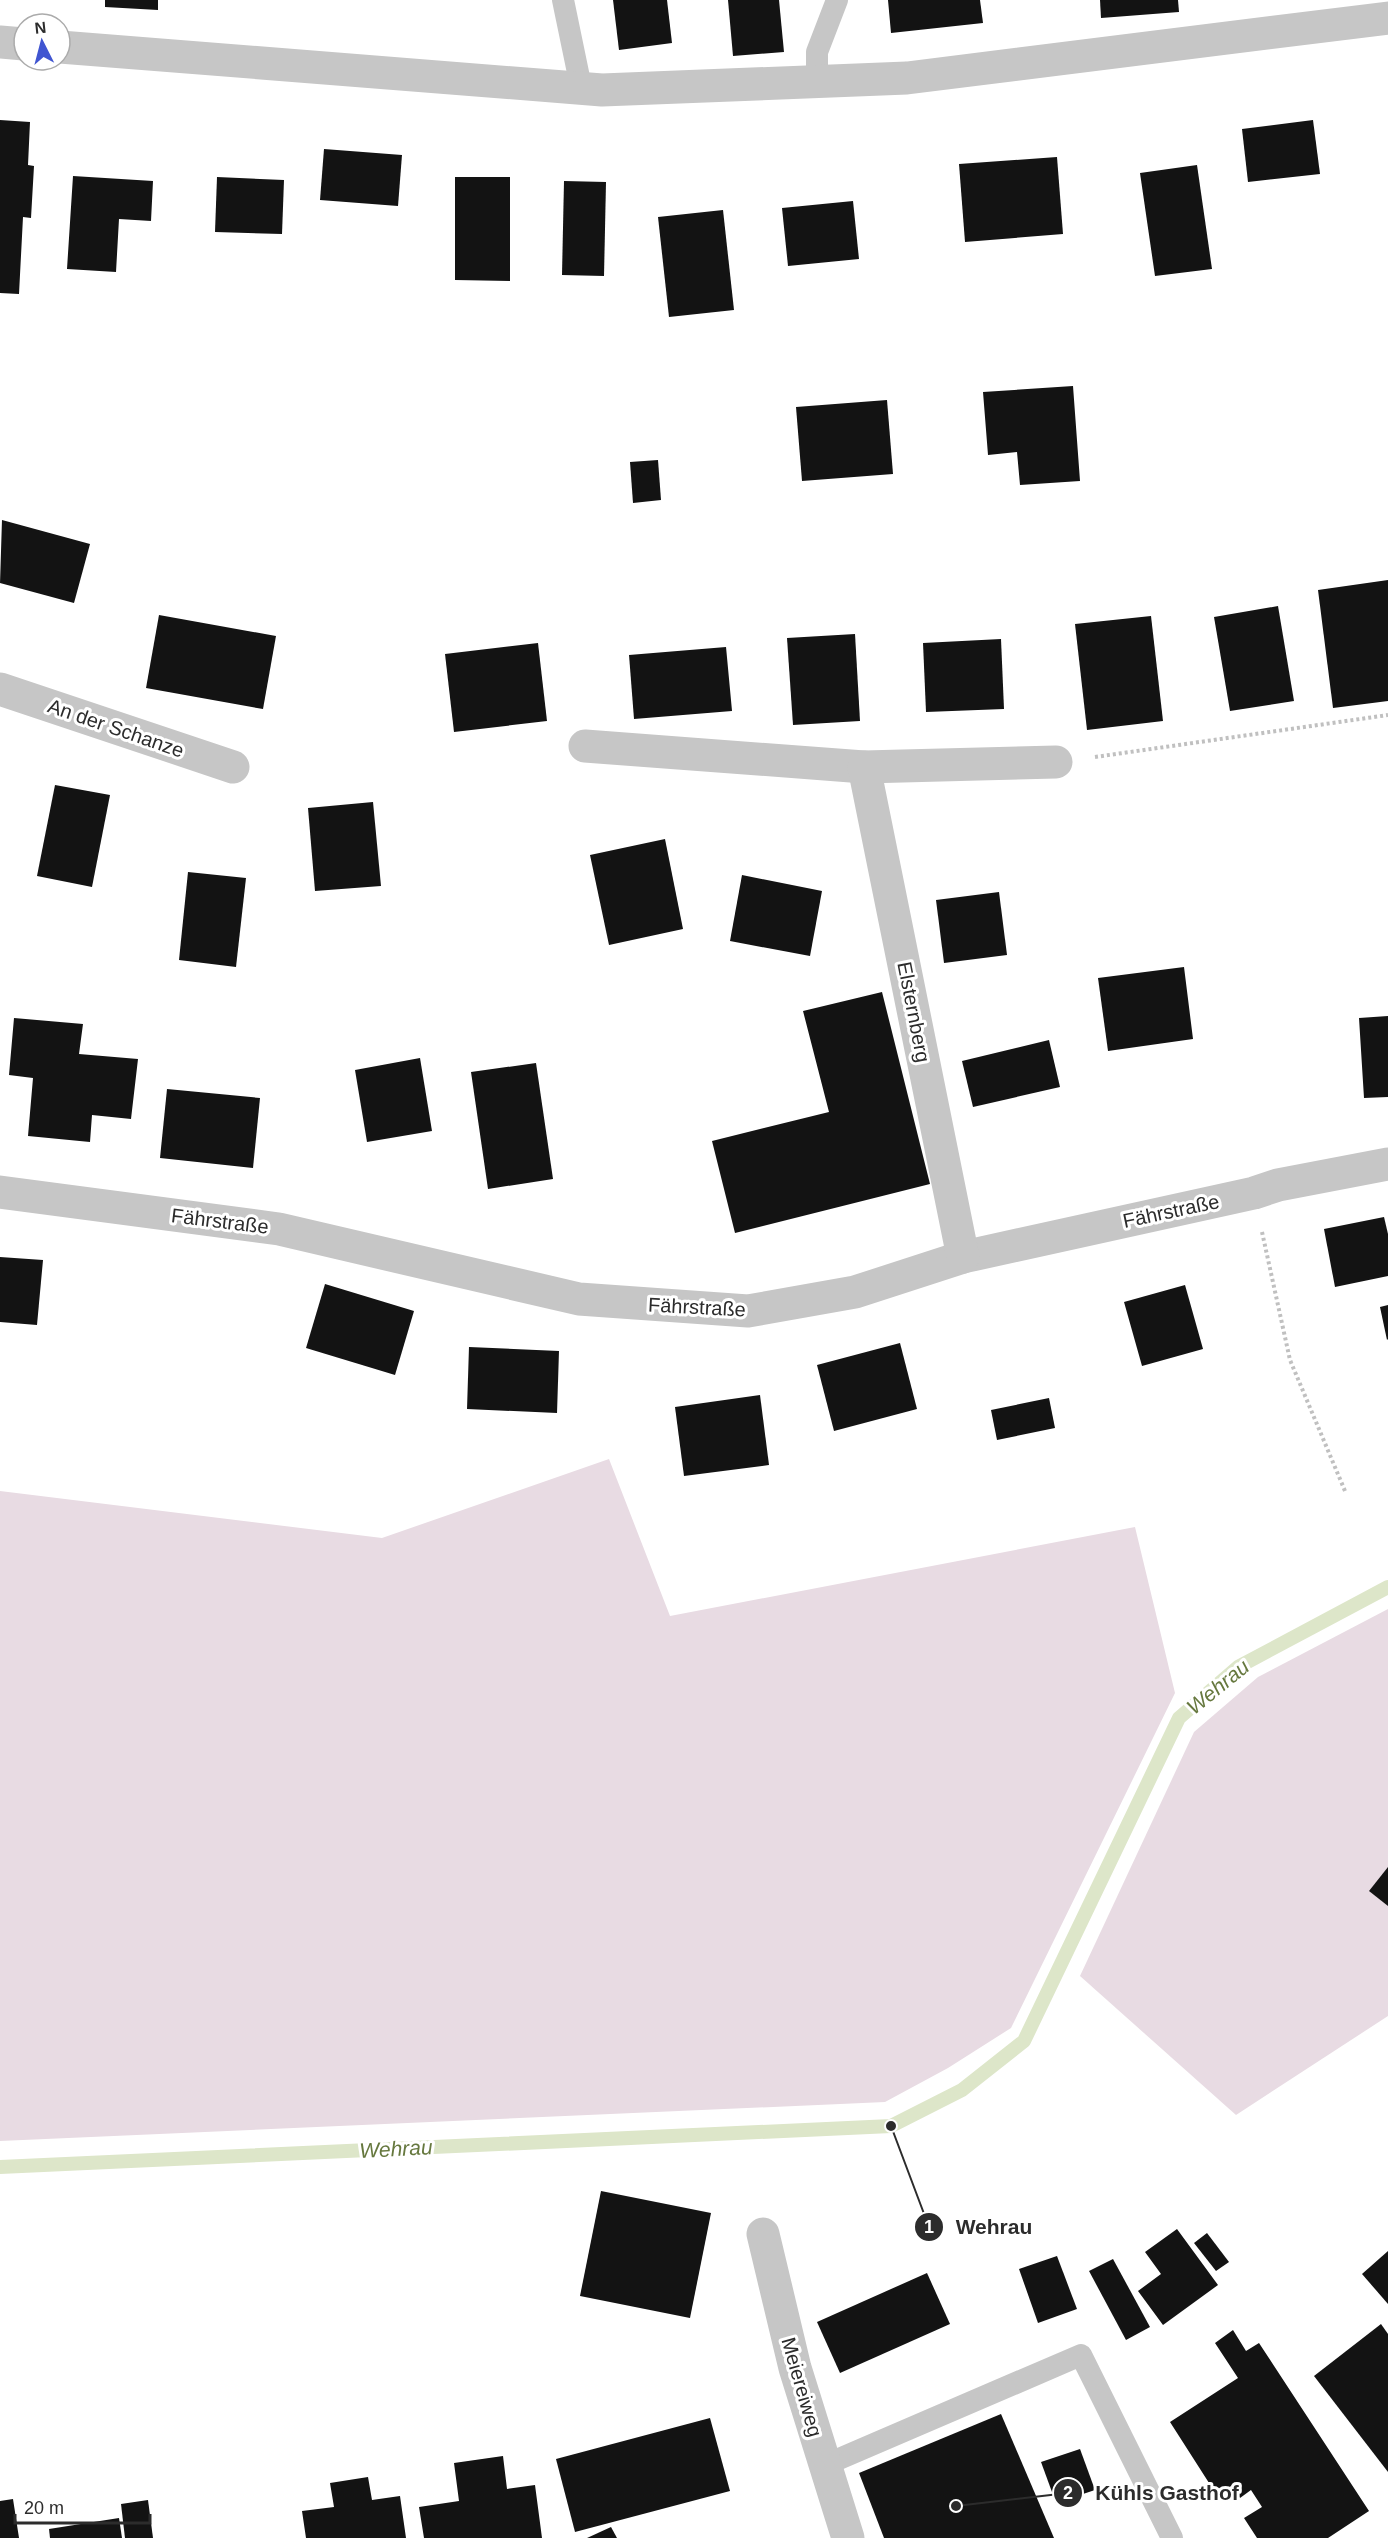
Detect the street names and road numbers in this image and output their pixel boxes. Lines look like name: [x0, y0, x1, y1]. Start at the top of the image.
street label: An der Schanze: [45, 694, 187, 762]
street label: Elsternberg: [893, 960, 935, 1064]
street label: Fährstraße: [1121, 1190, 1221, 1232]
street label: Fährstraße: [170, 1204, 270, 1238]
street label: Fährstraße: [648, 1293, 746, 1321]
street label: Meiereiweg: [777, 2335, 827, 2439]

